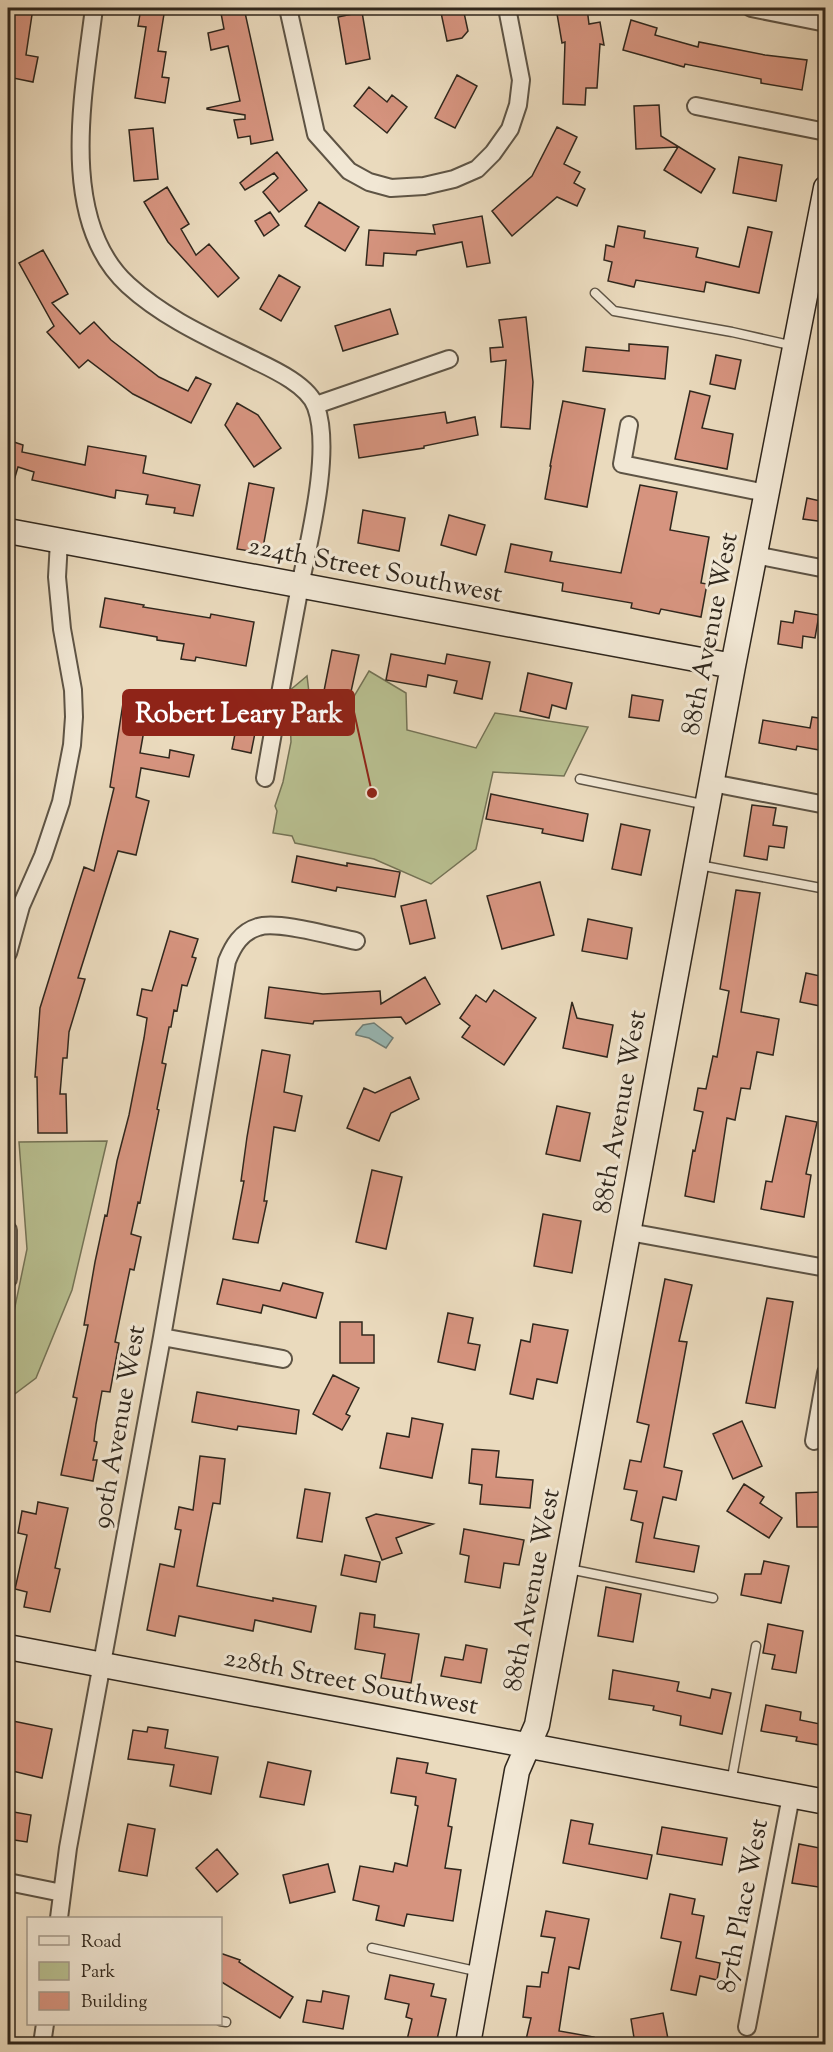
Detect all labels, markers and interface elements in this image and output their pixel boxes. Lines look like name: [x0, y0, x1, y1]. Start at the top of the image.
street label: 224th Street Southwest: [245, 528, 505, 614]
street label: 88th Avenue West: [673, 529, 749, 738]
callout: Robert Leary Park: [123, 690, 354, 735]
text: Robert Leary Park: [135, 696, 343, 735]
street label: 88th Avenue West: [585, 1007, 657, 1216]
street label: 90th Avenue West: [84, 1322, 156, 1532]
street label: 88th Avenue West: [495, 1485, 571, 1694]
street label: 228th Street Southwest: [221, 1640, 481, 1726]
street label: 87th Place West: [709, 1816, 779, 1996]
legend: [27, 1917, 222, 2025]
text: Road: [81, 1930, 121, 1956]
text: Park: [81, 1960, 116, 1986]
text: Building: [81, 1990, 147, 2016]

